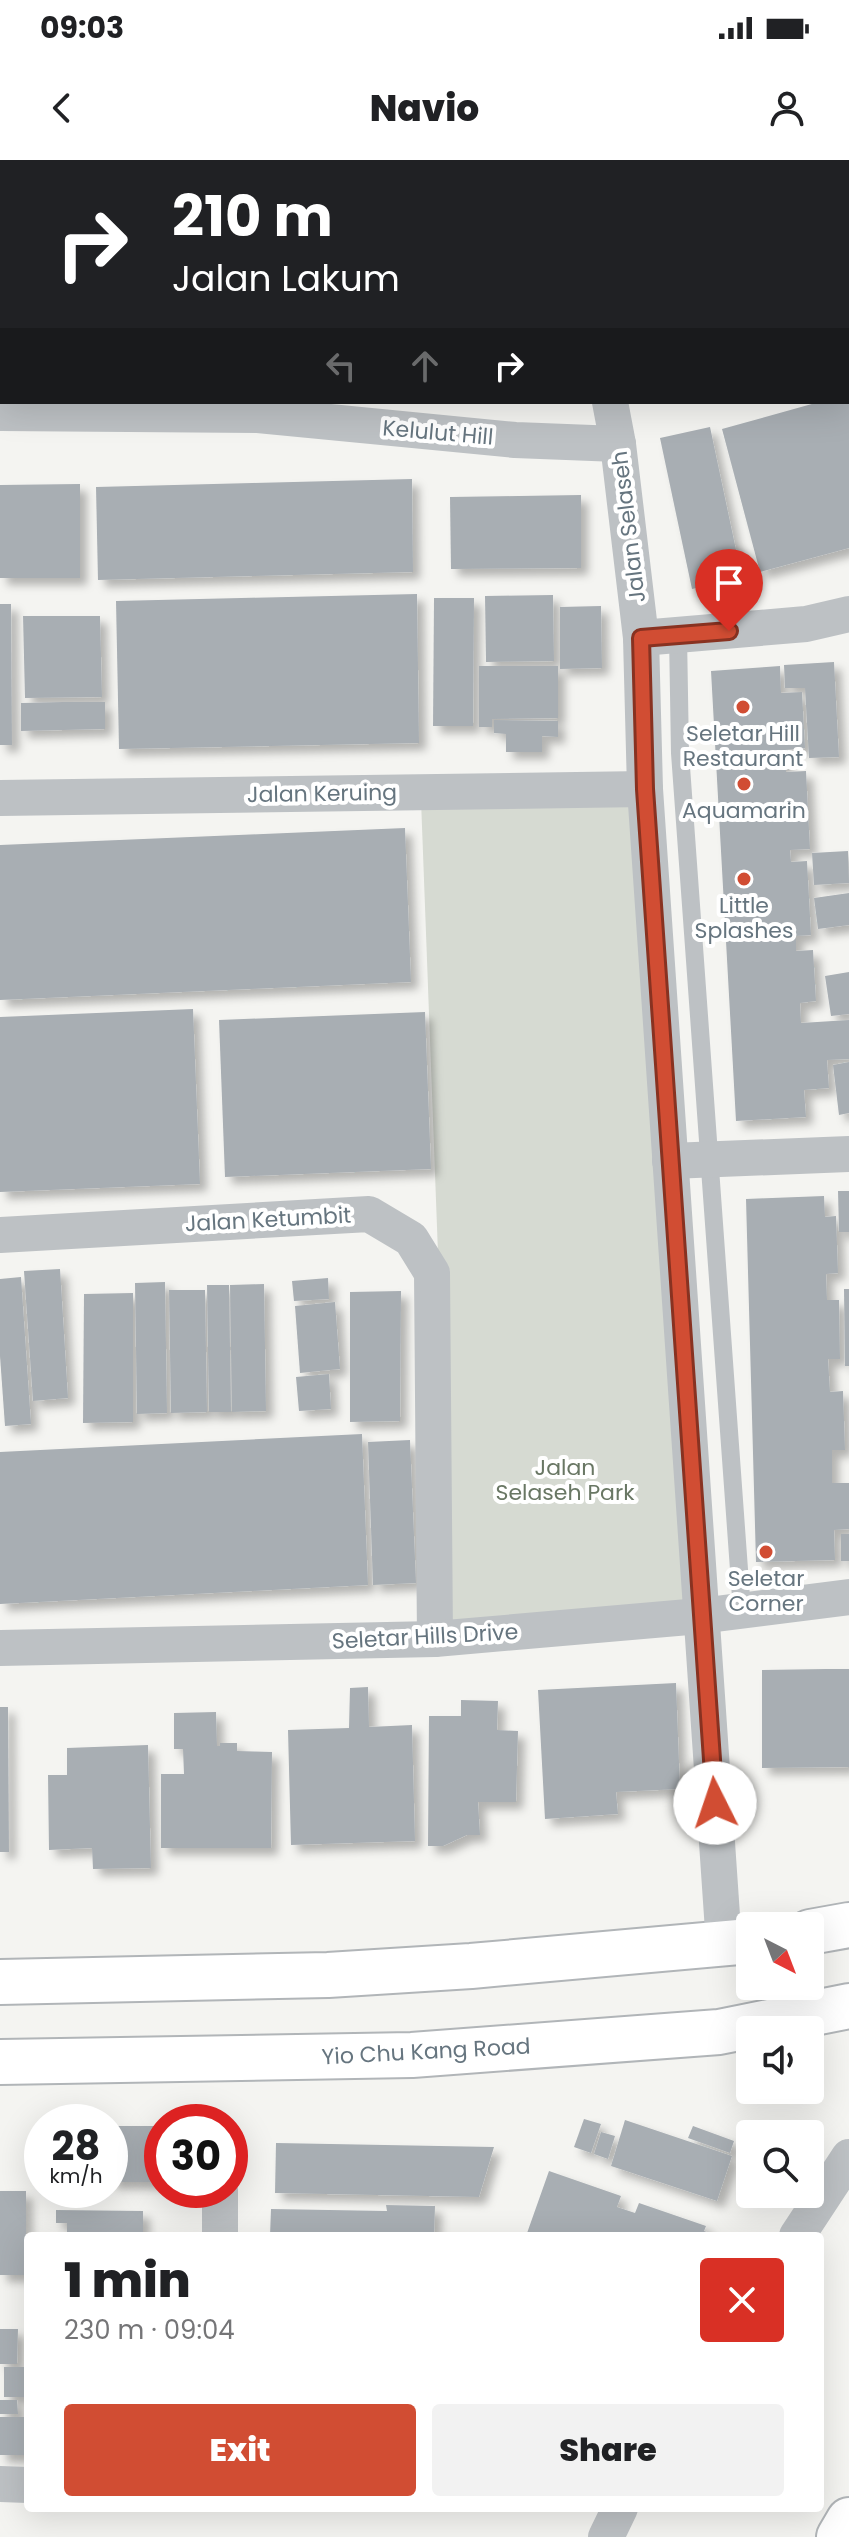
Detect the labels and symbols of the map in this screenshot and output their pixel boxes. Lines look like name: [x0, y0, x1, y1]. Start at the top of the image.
street label: Kelulut Hill: [381, 412, 495, 453]
street label: Jalan Selaseh: [604, 449, 653, 605]
pin: [695, 549, 763, 631]
marker: Seletar Hill Restaurant: [734, 698, 752, 716]
place label: Seletar Hill Restaurant: [683, 718, 803, 774]
marker: Aquamarin: [735, 775, 753, 793]
street label: Jalan Keruing: [247, 777, 397, 810]
place label: Aquamarin: [682, 795, 806, 826]
marker: Little Splashes: [735, 870, 753, 888]
place label: Little Splashes: [695, 890, 793, 946]
street label: Jalan Ketumbit: [184, 1200, 352, 1239]
park label: Jalan Selaseh Park: [495, 1452, 635, 1508]
marker: Seletar Corner: [757, 1543, 775, 1561]
place label: Seletar Corner: [728, 1563, 804, 1619]
street label: Seletar Hills Drive: [331, 1616, 519, 1657]
position arrow: [673, 1761, 757, 1845]
north arrow: [736, 1912, 824, 2000]
street label: Yio Chu Kang Road: [321, 2031, 531, 2072]
speed limit sign: 30: [144, 2104, 248, 2208]

